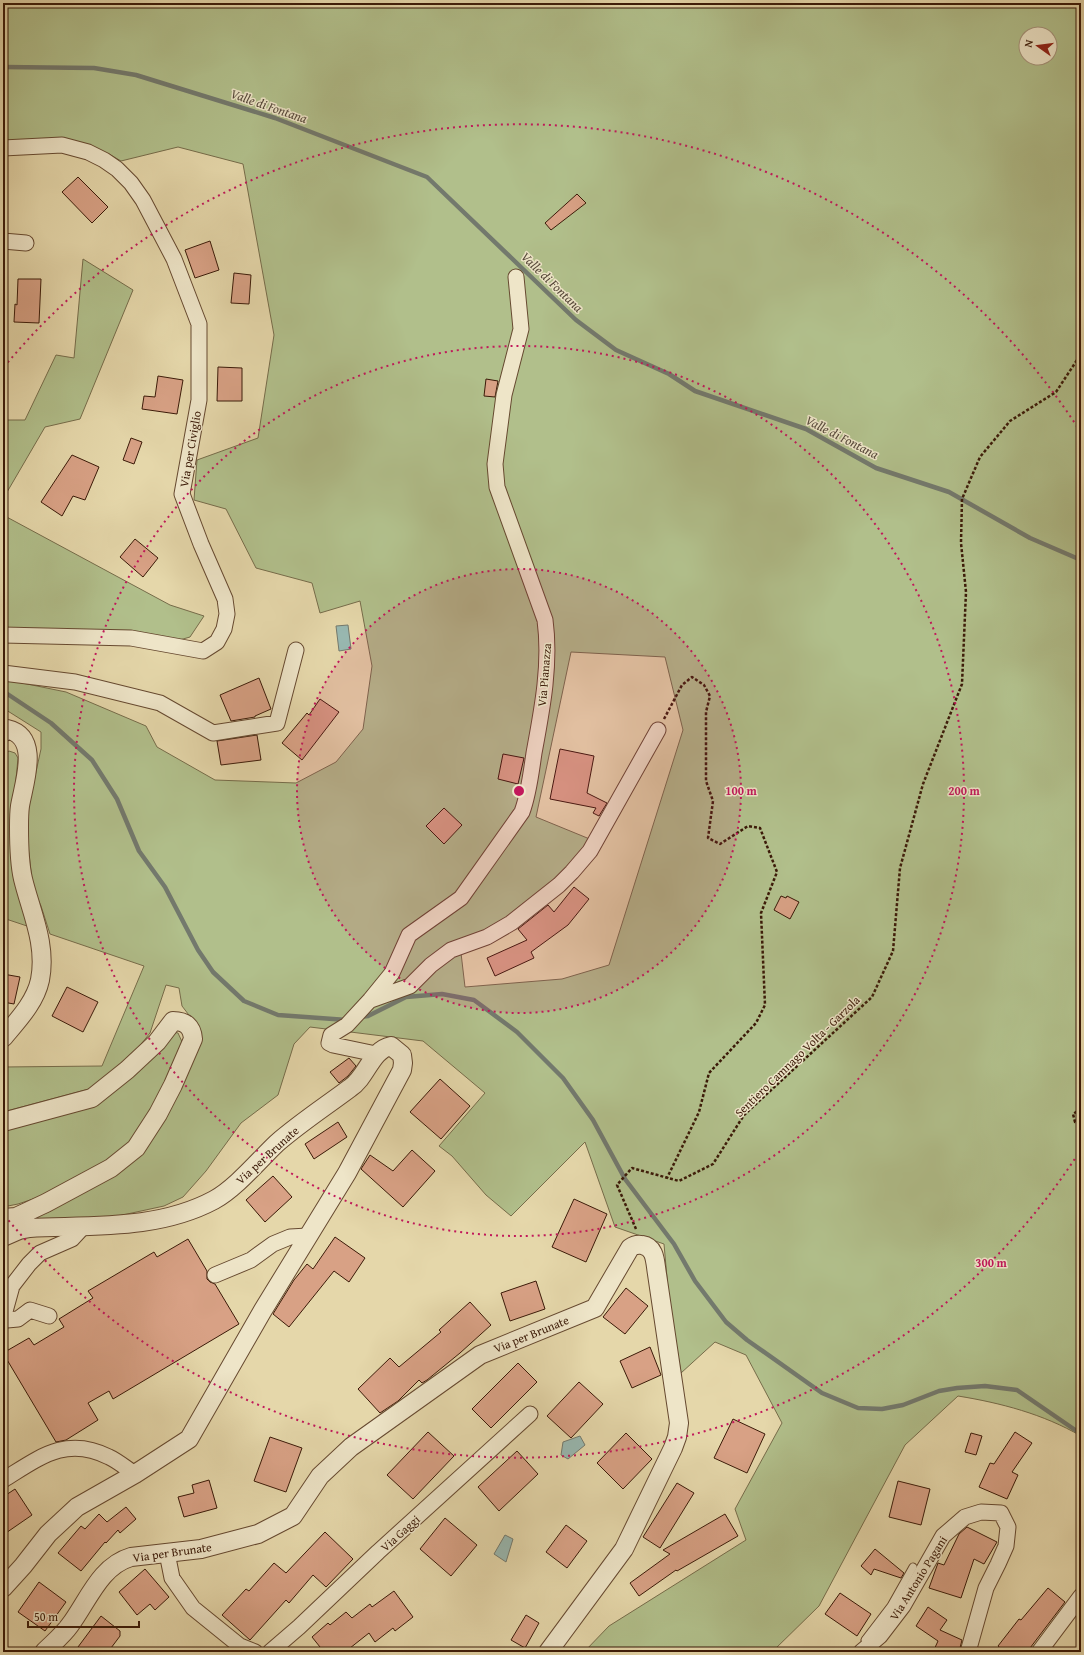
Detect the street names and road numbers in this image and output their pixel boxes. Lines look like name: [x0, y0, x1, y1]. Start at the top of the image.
street label: Via per Civiglio: [175, 409, 205, 489]
street label: Via Pianazza: [533, 642, 555, 707]
street label: Sentiero Camnago Volta - Garzola: [731, 991, 864, 1121]
street label: Via per Brunate: [232, 1122, 303, 1188]
street label: Via per Brunate: [491, 1311, 571, 1357]
street label: Via Gaggi: [377, 1510, 424, 1555]
street label: Via Antonio Pagani: [885, 1532, 951, 1623]
street label: Via per Brunate: [131, 1538, 213, 1566]

